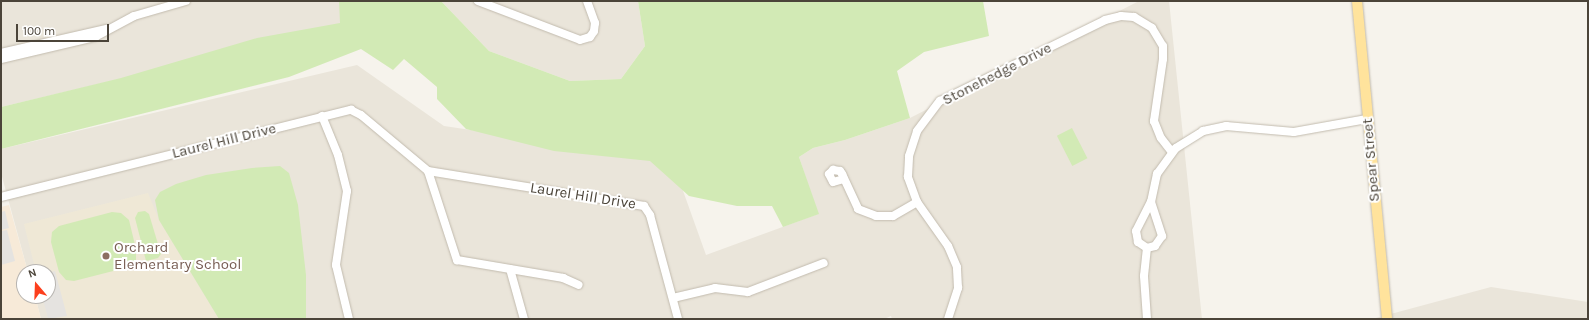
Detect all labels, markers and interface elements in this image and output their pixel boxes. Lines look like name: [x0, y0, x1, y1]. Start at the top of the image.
scale bar: [18, 16, 111, 42]
text: 100 m: [23, 24, 55, 38]
street label: Stonehedge Drive: [939, 39, 1055, 109]
street label: Spear Street: [1358, 117, 1384, 203]
street label: Laurel Hill Drive: [170, 119, 278, 163]
street label: Laurel Hill Drive: [529, 179, 637, 213]
place label: Orchard Elementary School: [114, 238, 241, 273]
marker: Orchard Elementary School: [101, 251, 111, 261]
north arrow: [16, 264, 56, 304]
text: N: [26, 266, 38, 281]

